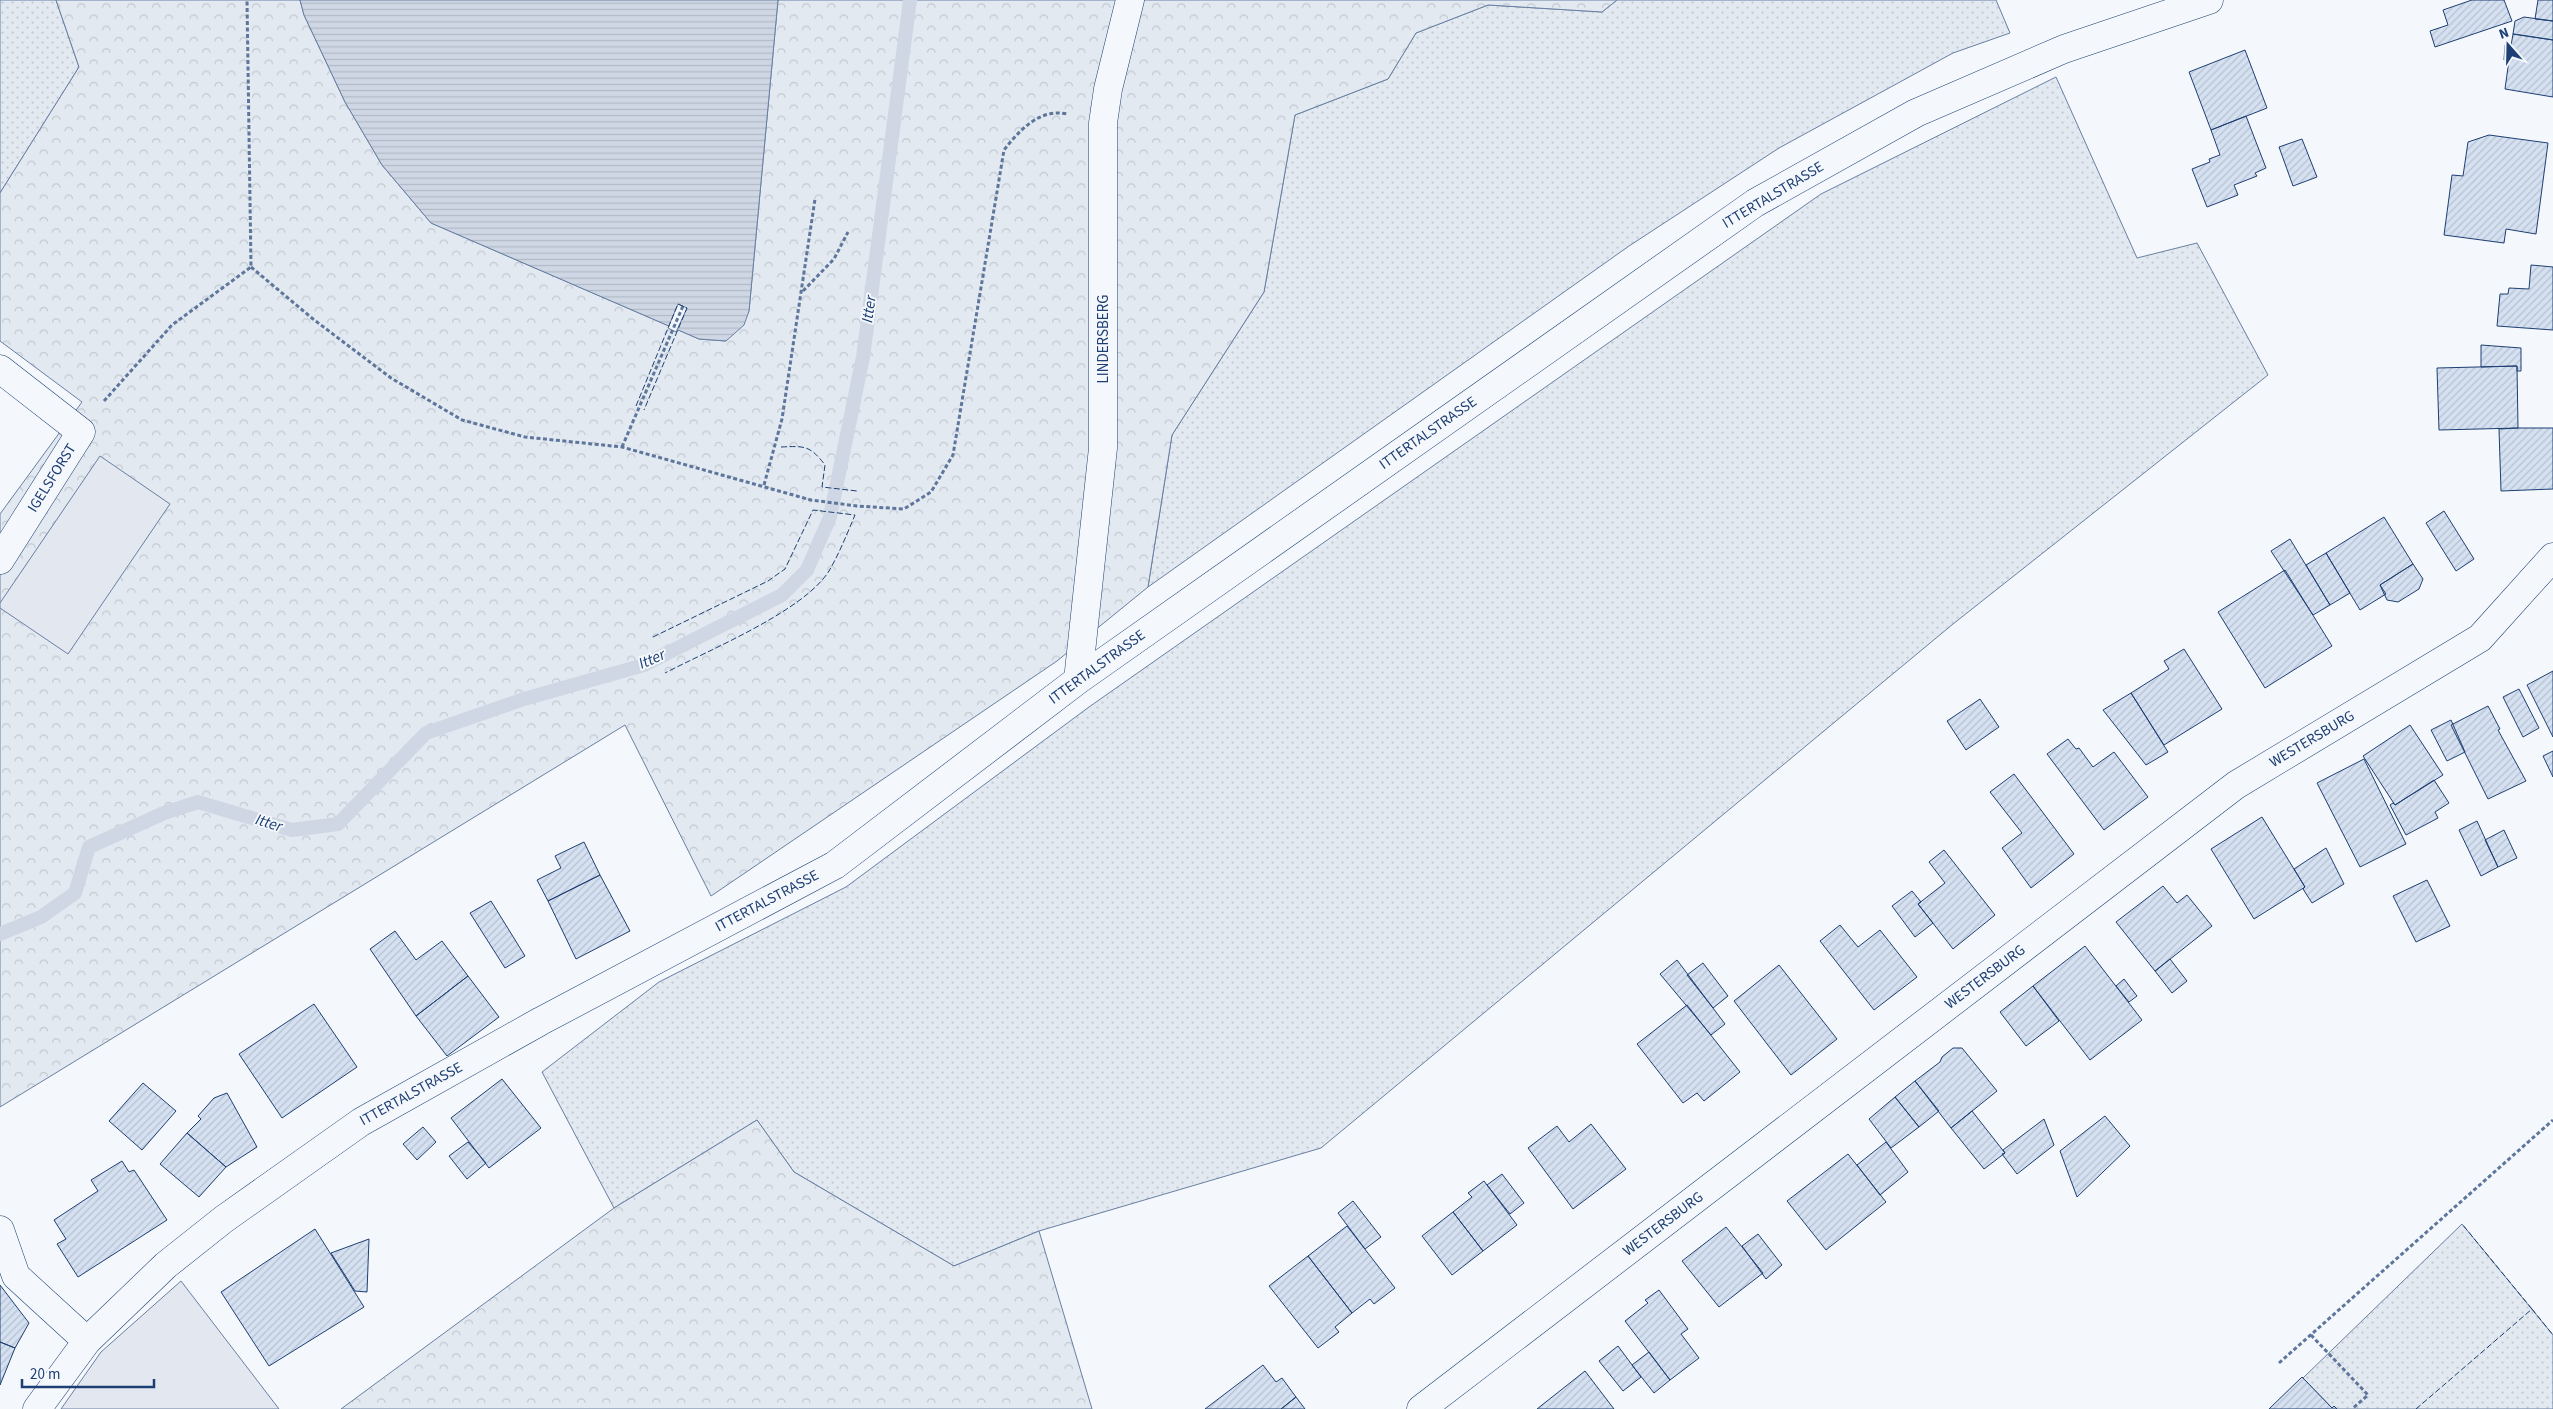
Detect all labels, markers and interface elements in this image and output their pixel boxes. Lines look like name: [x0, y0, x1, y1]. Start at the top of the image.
north arrow: [2483, 20, 2533, 70]
text: N: [2496, 23, 2512, 45]
street label: ITTERTALSTRASSE: [1718, 156, 1828, 234]
water label: Itter: [856, 292, 882, 324]
street label: LINDERSBERG: [1093, 295, 1114, 383]
street label: ITTERTALSTRASSE: [1375, 391, 1481, 475]
street label: IGELSFORST: [23, 440, 81, 516]
street label: ITTERTALSTRASSE: [1044, 625, 1150, 709]
water label: Itter: [635, 643, 670, 675]
street label: WESTERSBURG: [2265, 705, 2359, 773]
water label: Itter: [253, 808, 287, 838]
street label: ITTERTALSTRASSE: [711, 865, 823, 937]
street label: WESTERSBURG: [1940, 940, 2030, 1014]
street label: ITTERTALSTRASSE: [356, 1057, 466, 1131]
street label: WESTERSBURG: [1618, 1187, 1708, 1261]
scale bar: [22, 1356, 155, 1388]
text: 20 m: [30, 1364, 60, 1385]

